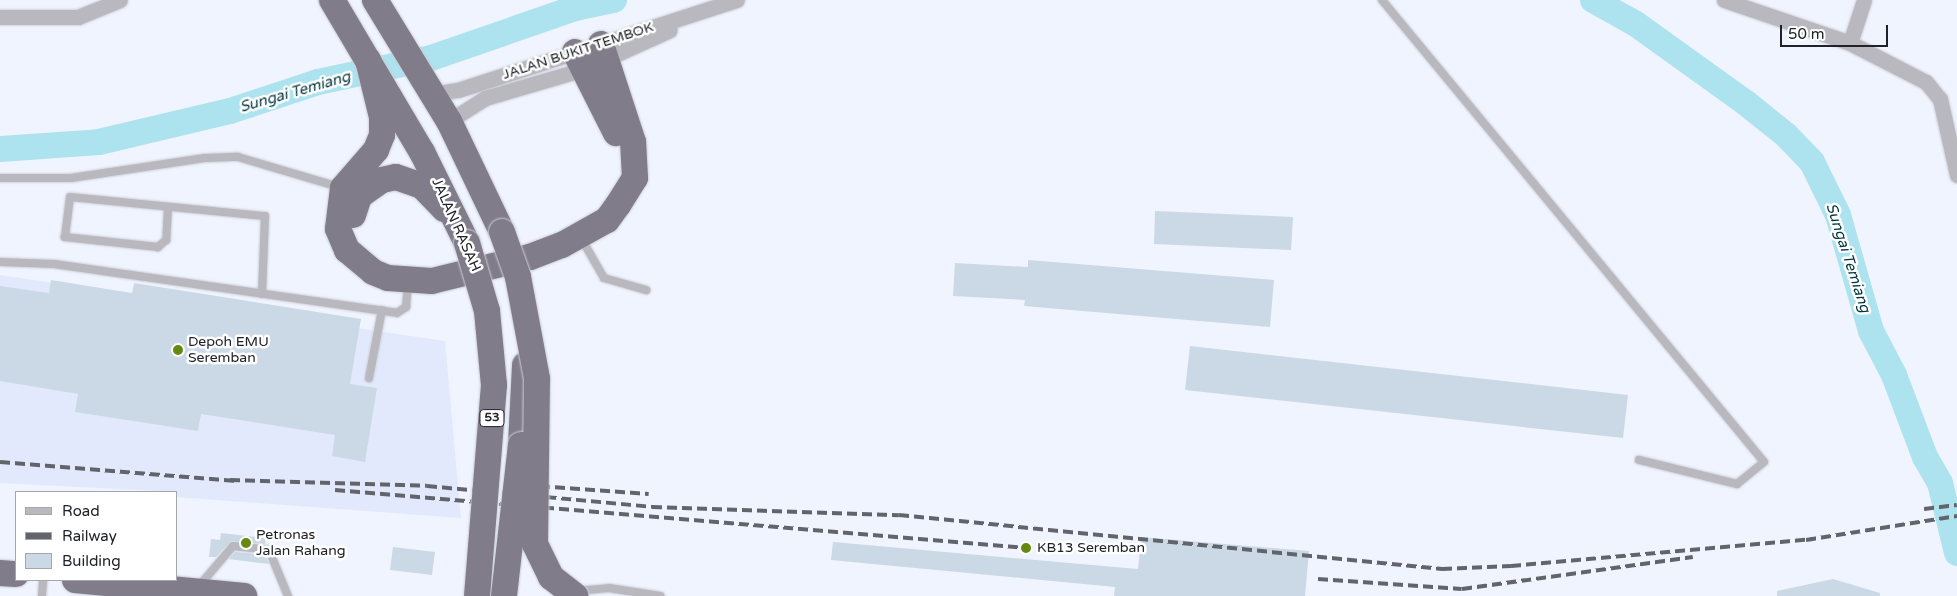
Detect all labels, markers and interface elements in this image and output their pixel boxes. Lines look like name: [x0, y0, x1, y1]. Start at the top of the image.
scale bar: [1782, 15, 1890, 47]
street label: JALAN BUKIT TEMBOK: [501, 19, 655, 83]
text: 50 m: [1788, 25, 1825, 43]
water label: Sungai Temiang: [238, 68, 352, 116]
street label: JALAN RASAH: [428, 176, 484, 274]
water label: Sungai Temiang: [1822, 201, 1874, 315]
place label: Depoh EMU Seremban: [188, 334, 269, 367]
marker: Depoh EMU Seremban: [172, 344, 184, 356]
road number: 53: [478, 408, 506, 428]
legend: [15, 491, 178, 581]
text: Road: [62, 502, 100, 520]
text: Railway: [62, 527, 117, 545]
place label: Petronas Jalan Rahang: [256, 527, 346, 560]
marker: Petronas Jalan Rahang: [240, 537, 252, 549]
place label: KB13 Seremban: [1037, 540, 1145, 556]
marker: KB13 Seremban: [1019, 541, 1033, 555]
text: Building: [62, 552, 121, 570]

